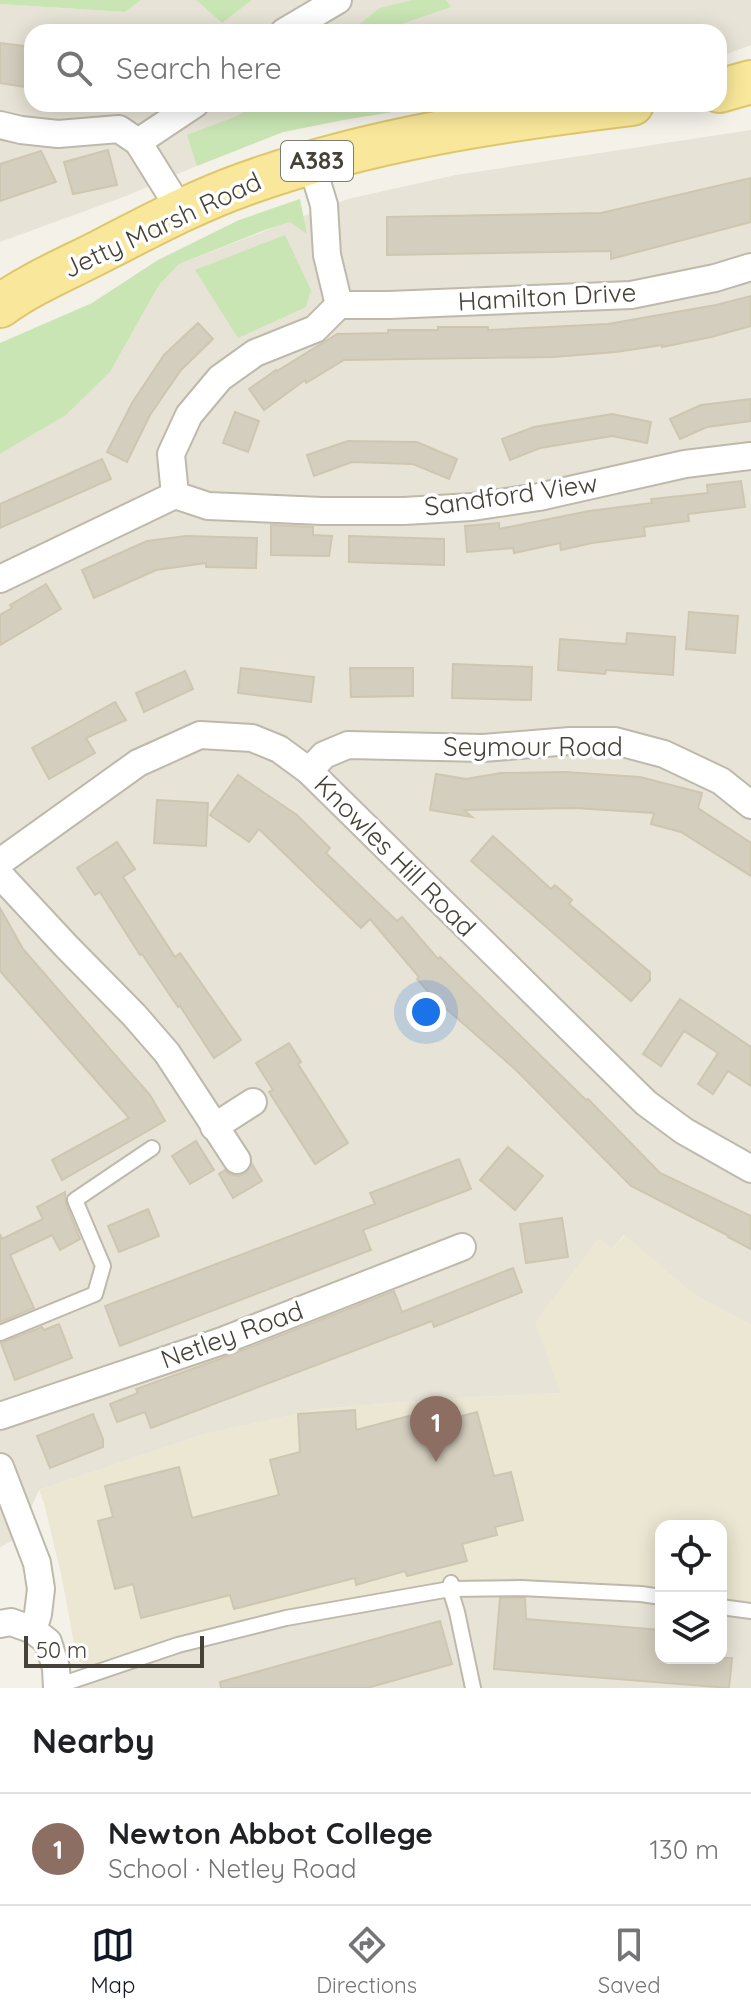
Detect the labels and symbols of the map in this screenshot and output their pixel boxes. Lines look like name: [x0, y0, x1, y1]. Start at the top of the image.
road number: A383: [281, 141, 353, 181]
street label: Jetty Marsh Road: [57, 164, 266, 285]
street label: Hamilton Drive: [457, 275, 637, 318]
street label: Sandford View: [422, 466, 600, 523]
street label: Seymour Road: [443, 730, 623, 763]
street label: Knowles Hill Road: [308, 768, 483, 943]
your location: [406, 992, 446, 1032]
street label: Netley Road: [156, 1294, 308, 1376]
pin: 1: [410, 1396, 462, 1462]
scale bar: [24, 1632, 204, 1668]

